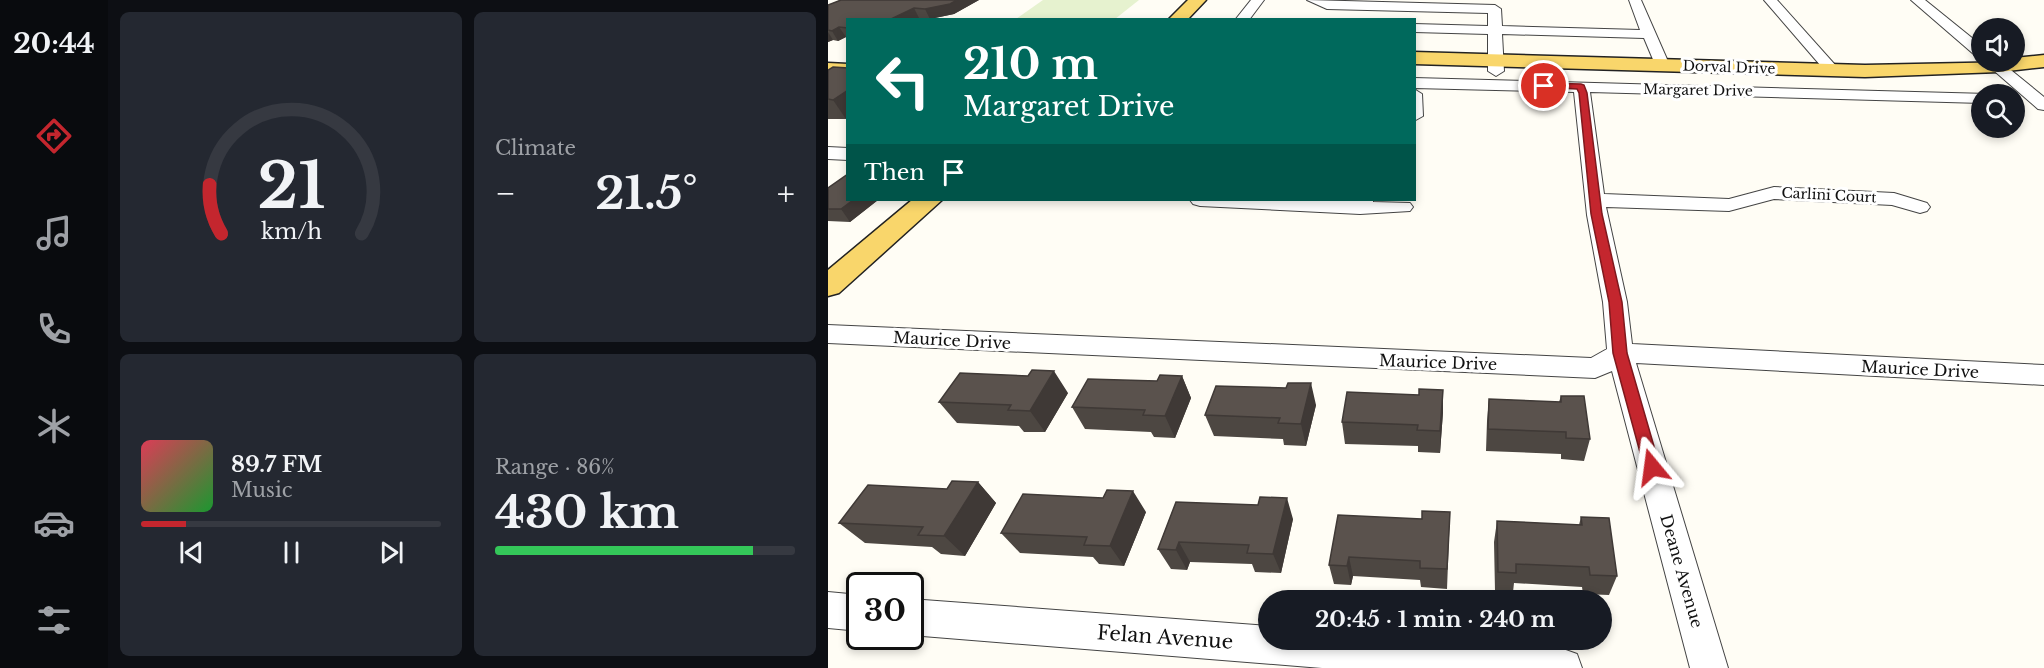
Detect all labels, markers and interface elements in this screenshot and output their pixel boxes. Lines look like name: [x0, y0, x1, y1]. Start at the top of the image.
map controls: [1971, 18, 2025, 138]
button: sound: [1971, 18, 2025, 72]
text: 20:44: [13, 27, 95, 60]
text: 210 m: [963, 38, 1098, 90]
icon: left: [864, 42, 942, 120]
street label: Dorval Drive: [1682, 56, 1776, 78]
pin: [1518, 60, 1569, 111]
icon: arrive: [1527, 69, 1560, 102]
street label: Margaret Drive: [1643, 80, 1753, 100]
button: search: [1971, 84, 2025, 138]
text: Margaret Drive: [963, 90, 1175, 123]
icon: directions: [33, 115, 75, 157]
text: Climate: [495, 136, 576, 160]
text: 21: [257, 147, 325, 225]
icon: arrive: [937, 156, 970, 189]
text: Then: [864, 159, 925, 186]
text: 21.5°: [595, 165, 698, 221]
text: −: [495, 173, 516, 214]
text: +: [777, 173, 795, 214]
street label: Carlini Court: [1781, 184, 1878, 207]
icon: music: [33, 212, 75, 254]
text: km/h: [261, 218, 322, 245]
icon: phone: [33, 308, 75, 350]
street label: Maurice Drive: [892, 327, 1012, 353]
street label: Maurice Drive: [1379, 350, 1497, 374]
street label: Maurice Drive: [1860, 356, 1980, 382]
icon: climate: [33, 405, 75, 447]
position arrow: [1620, 435, 1684, 499]
text: 89.7 FM: [231, 451, 322, 478]
text: Range · 86%: [495, 455, 615, 479]
text: Music: [231, 478, 292, 502]
text: 430 km: [495, 484, 679, 540]
icon: car: [33, 502, 75, 544]
street label: Deane Avenue: [1656, 512, 1708, 630]
icon: previous: [175, 536, 208, 569]
icon: pause: [275, 536, 308, 569]
icon: next: [375, 536, 408, 569]
speed limit sign: 30: [846, 572, 924, 650]
icon: filters: [33, 599, 75, 641]
text: 20:45 · 1 min · 240 m: [1315, 606, 1555, 633]
street label: Felan Avenue: [1096, 620, 1234, 654]

